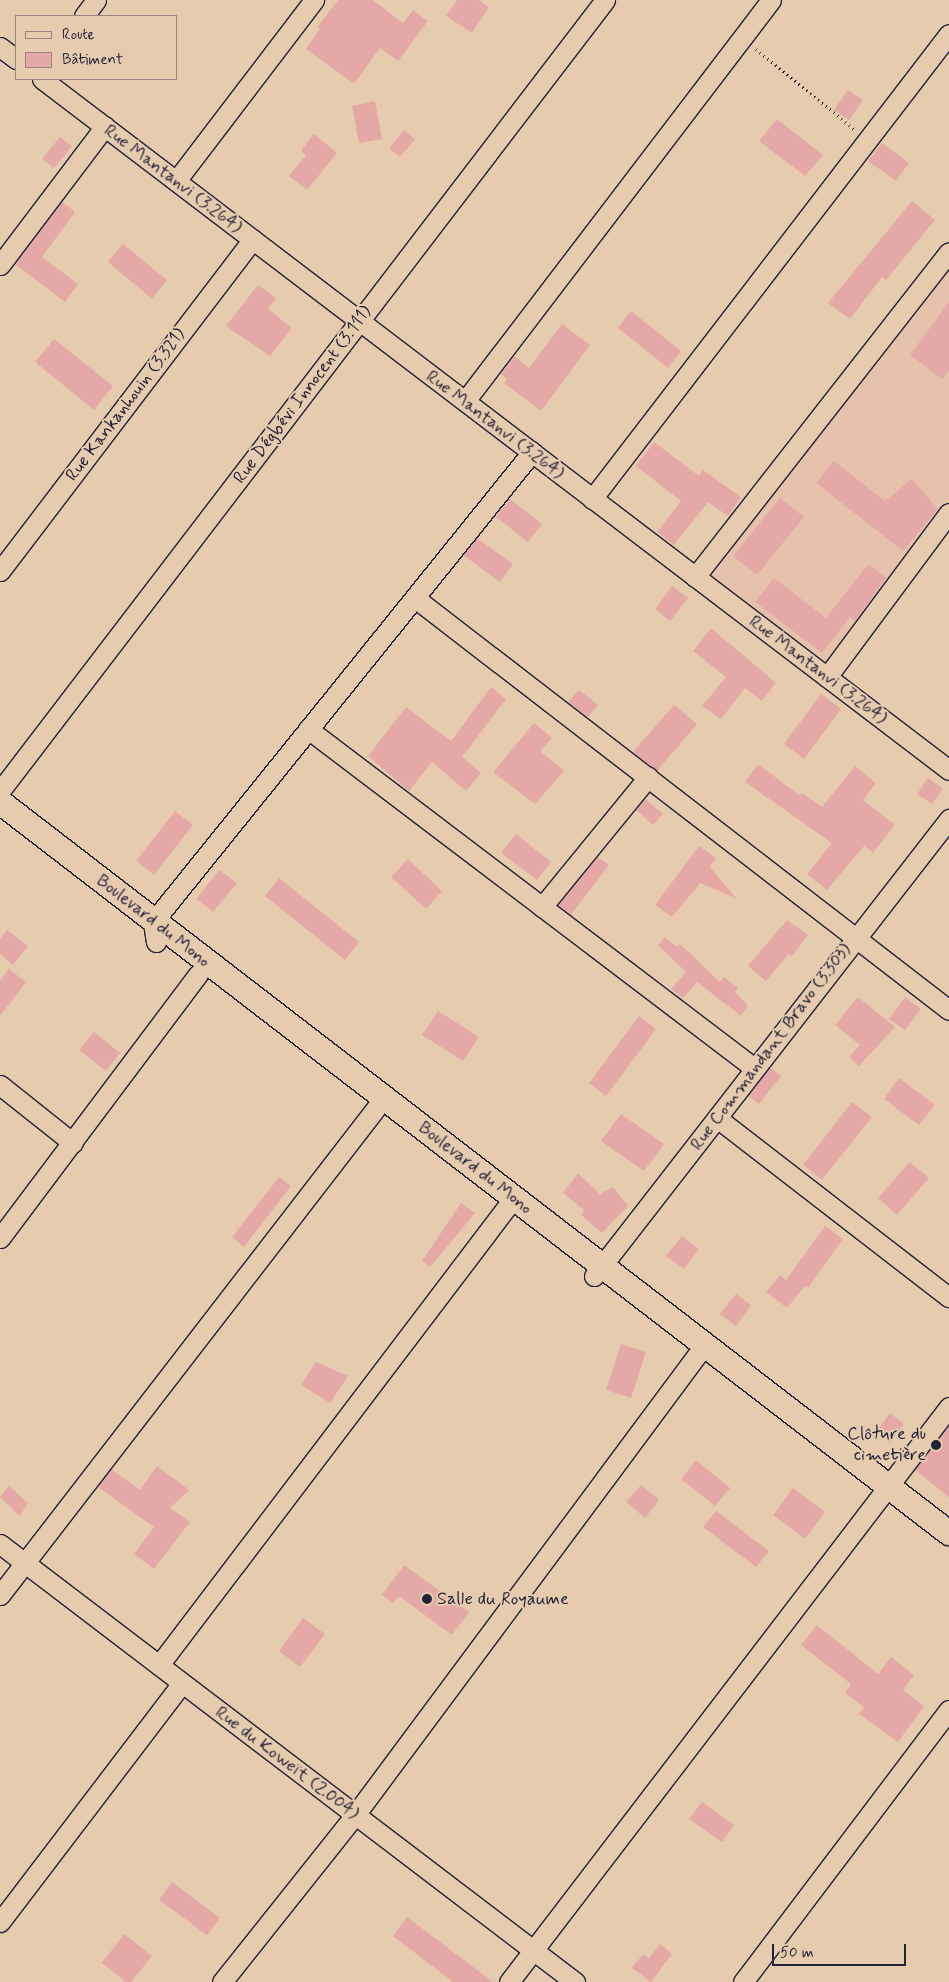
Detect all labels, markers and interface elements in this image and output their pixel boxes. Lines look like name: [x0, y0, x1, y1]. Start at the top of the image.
legend: [15, 15, 178, 80]
text: Route: [62, 25, 95, 45]
text: Bâtiment: [62, 50, 123, 70]
street label: Rue Mantanvi (3.264): [100, 121, 246, 237]
street label: Rue Dégbévi Innocent (3.111): [229, 302, 377, 488]
street label: Rue Kankanhouin (3.321): [62, 325, 190, 485]
street label: Rue Mantanvi (3.264): [422, 367, 568, 483]
street label: Rue Mantanvi (3.264): [745, 612, 891, 728]
street label: Boulevard du Mono: [92, 870, 214, 972]
street label: Rue Commandant Bravo (3.303): [686, 939, 856, 1155]
street label: Boulevard du Mono: [414, 1117, 536, 1219]
place label: Clôture du cimetière: [846, 1424, 926, 1466]
marker: Clôture du cimetière: [930, 1439, 942, 1451]
place label: Salle du Royaume: [437, 1588, 574, 1610]
marker: Salle du Royaume: [421, 1593, 433, 1605]
street label: Rue du Koweït (2.004): [212, 1703, 362, 1823]
scale bar: [774, 1934, 908, 1966]
text: 50 m: [780, 1943, 814, 1963]

